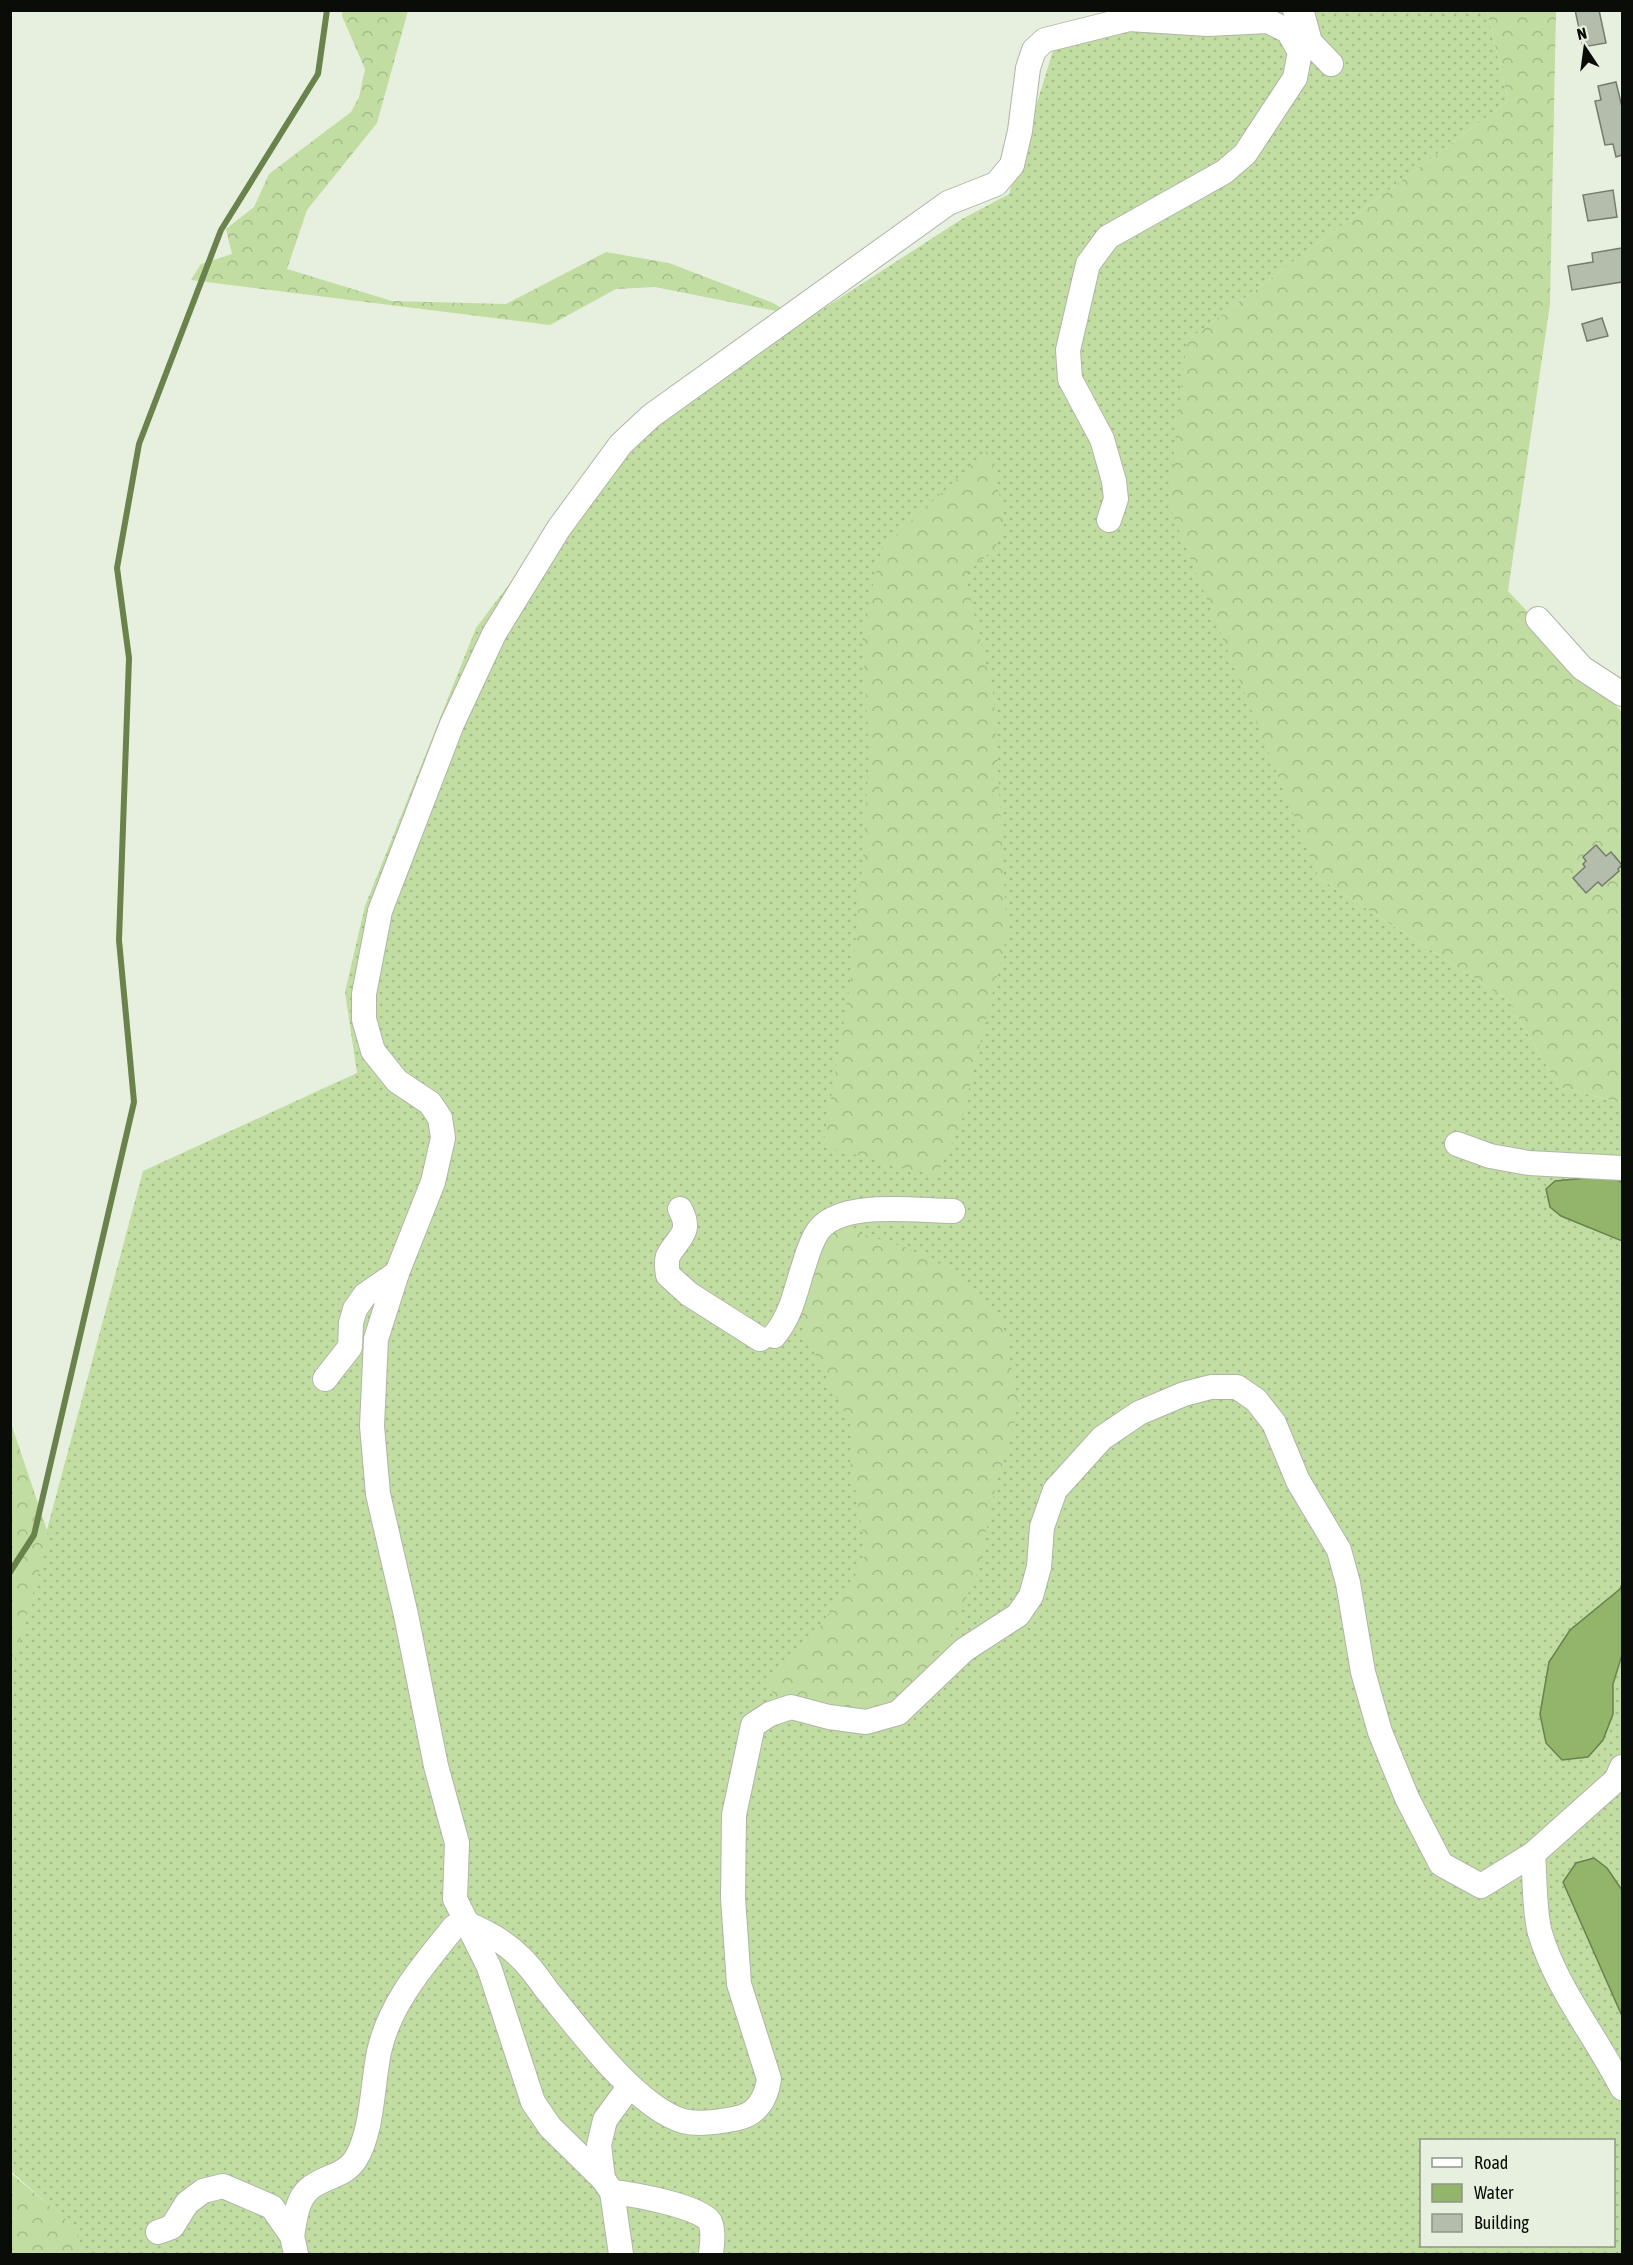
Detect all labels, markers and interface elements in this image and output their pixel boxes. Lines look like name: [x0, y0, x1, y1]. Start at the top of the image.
north arrow: [1555, 18, 1615, 78]
text: N: [1575, 24, 1588, 43]
legend: [1420, 2139, 1615, 2247]
text: Road: [1474, 2152, 1508, 2173]
text: Water: [1474, 2182, 1514, 2203]
text: Building: [1474, 2212, 1529, 2233]

